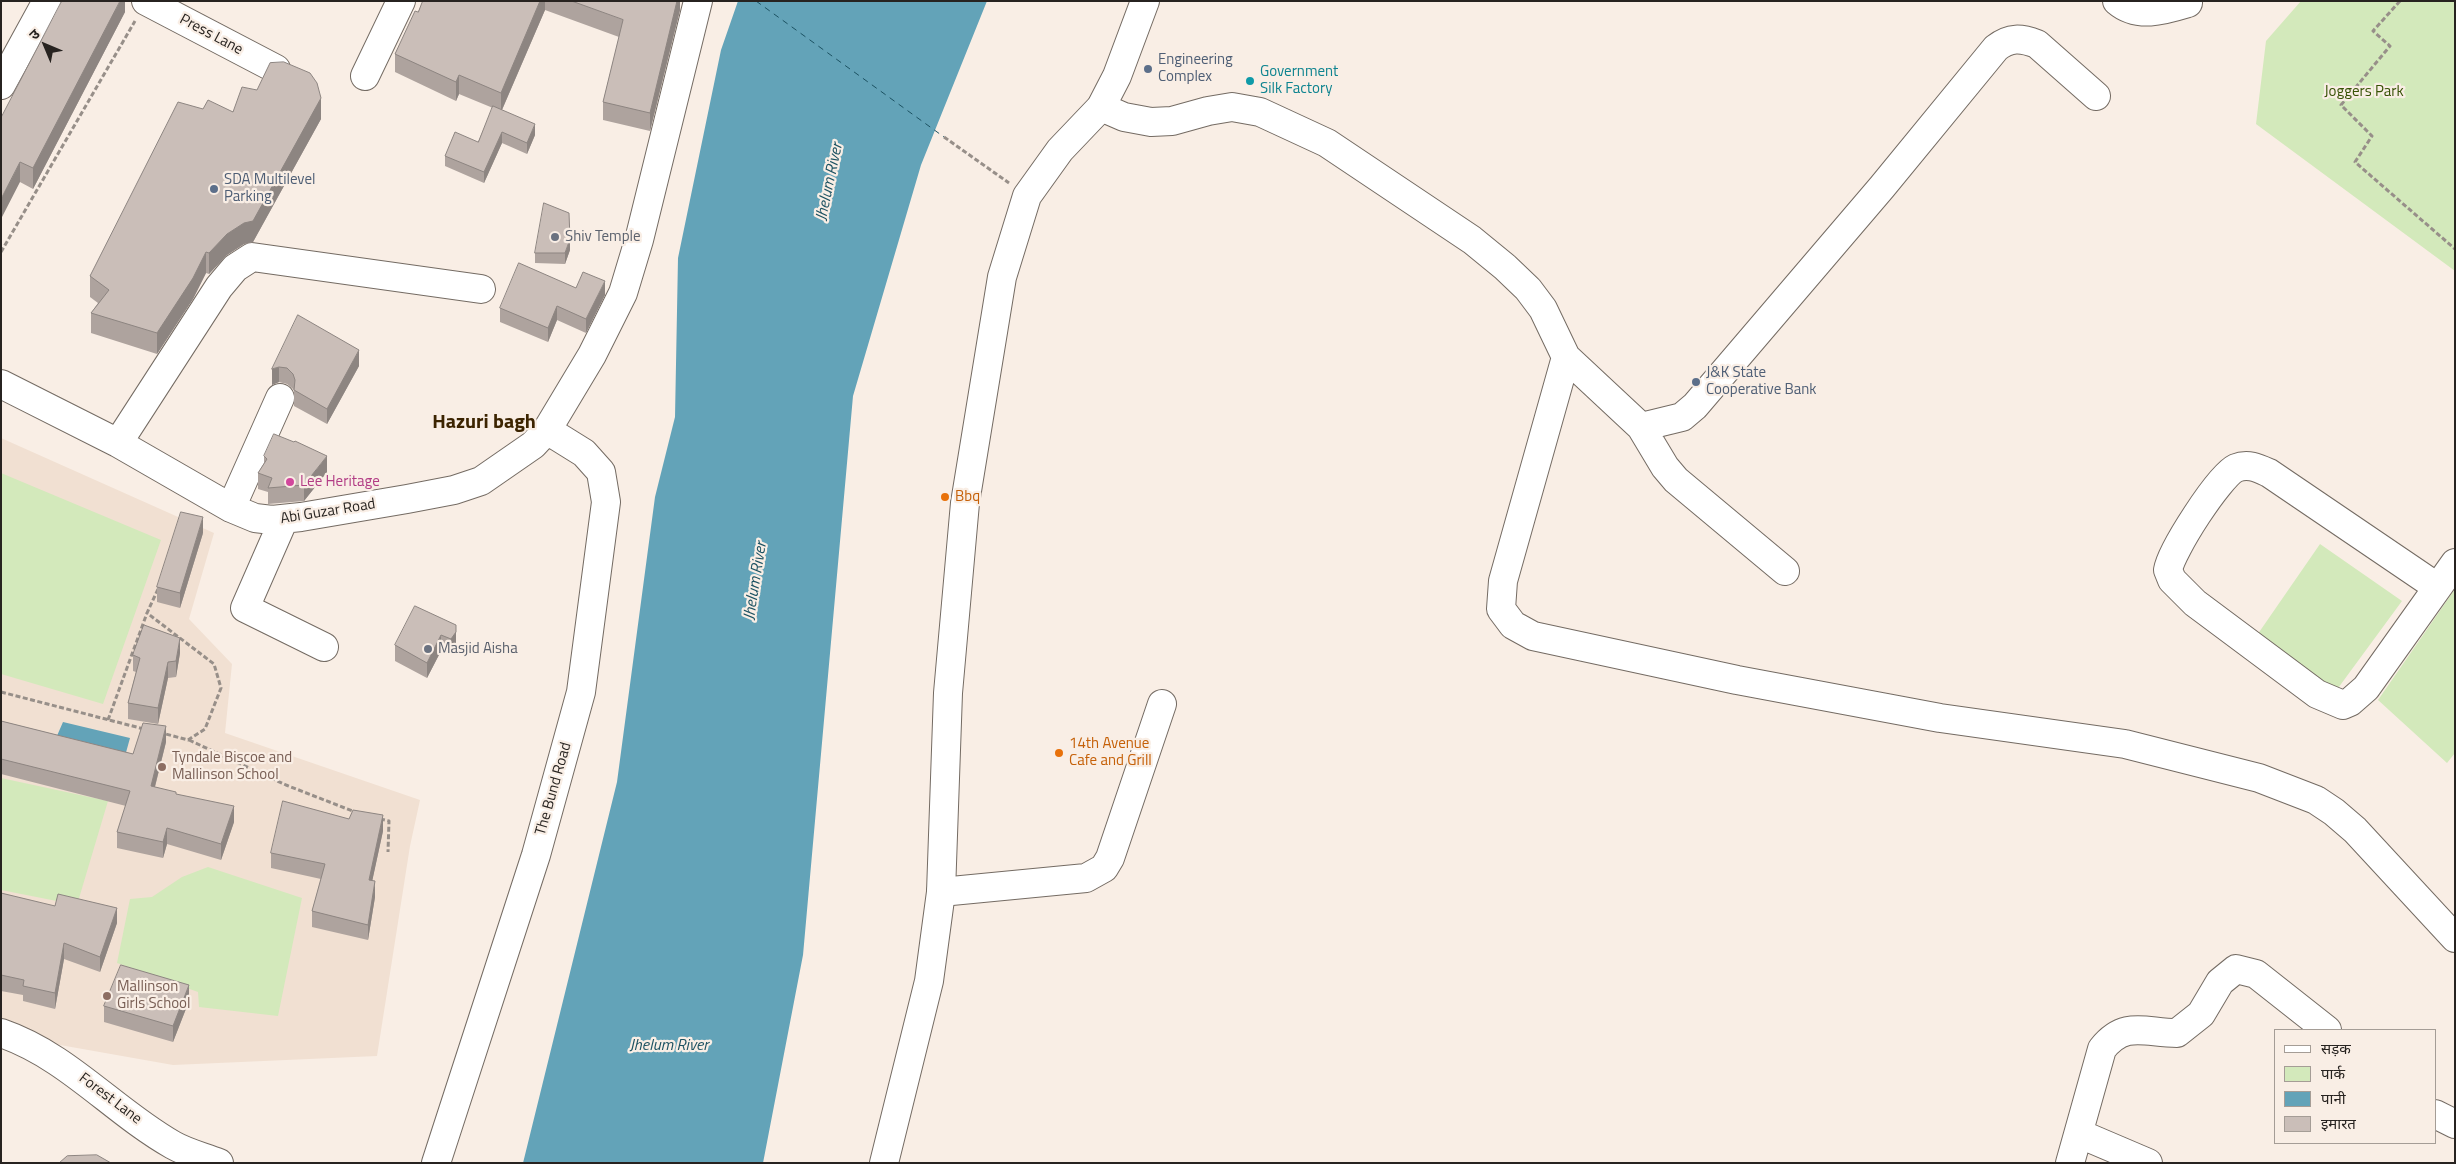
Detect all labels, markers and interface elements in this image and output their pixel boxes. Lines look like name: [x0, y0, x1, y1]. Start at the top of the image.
street label: Press Lane: [176, 11, 246, 59]
north arrow: [20, 20, 70, 70]
text: उ: [24, 24, 44, 44]
place label: Engineering Complex: [1158, 51, 1233, 86]
marker: Engineering Complex: [1142, 63, 1154, 75]
place label: Government Silk Factory: [1260, 63, 1338, 98]
marker: Government Silk Factory: [1244, 75, 1256, 87]
park label: Joggers Park: [2324, 83, 2404, 101]
water label: Jhelum River: [812, 141, 848, 223]
place label: SDA Multilevel Parking: [224, 171, 315, 206]
marker: SDA Multilevel Parking: [208, 183, 220, 195]
place label: Shiv Temple: [565, 228, 641, 246]
marker: Shiv Temple: [549, 231, 561, 243]
place label: J&K State Cooperative Bank: [1706, 364, 1817, 399]
marker: J&K State Cooperative Bank: [1690, 376, 1702, 388]
district label: Hazuri bagh: [432, 411, 536, 435]
place label: Lee Heritage: [300, 473, 380, 491]
marker: Lee Heritage: [284, 476, 296, 488]
place label: Bbq: [955, 488, 980, 506]
marker: Bbq: [939, 491, 951, 503]
street label: Abi Guzar Road: [279, 496, 377, 528]
water label: Jhelum River: [740, 541, 772, 621]
place label: Masjid Aisha: [438, 640, 518, 658]
marker: Masjid Aisha: [422, 643, 434, 655]
place label: 14th Avenue Cafe and Grill: [1069, 735, 1152, 770]
street label: The Bund Road: [532, 740, 576, 838]
marker: 14th Avenue Cafe and Grill: [1053, 747, 1065, 759]
place label: Tyndale Biscoe and Mallinson School: [172, 749, 292, 784]
marker: Tyndale Biscoe and Mallinson School: [156, 761, 168, 773]
place label: Mallinson Girls School: [117, 978, 190, 1013]
marker: Mallinson Girls School: [101, 990, 113, 1002]
legend: [2274, 1029, 2436, 1144]
water label: Jhelum River: [630, 1036, 708, 1056]
text: सड़क: [2321, 1037, 2351, 1060]
text: पार्क: [2321, 1062, 2345, 1085]
street label: Forest Lane: [75, 1070, 145, 1128]
text: पानी: [2321, 1087, 2346, 1110]
text: इमारत: [2321, 1112, 2356, 1135]

